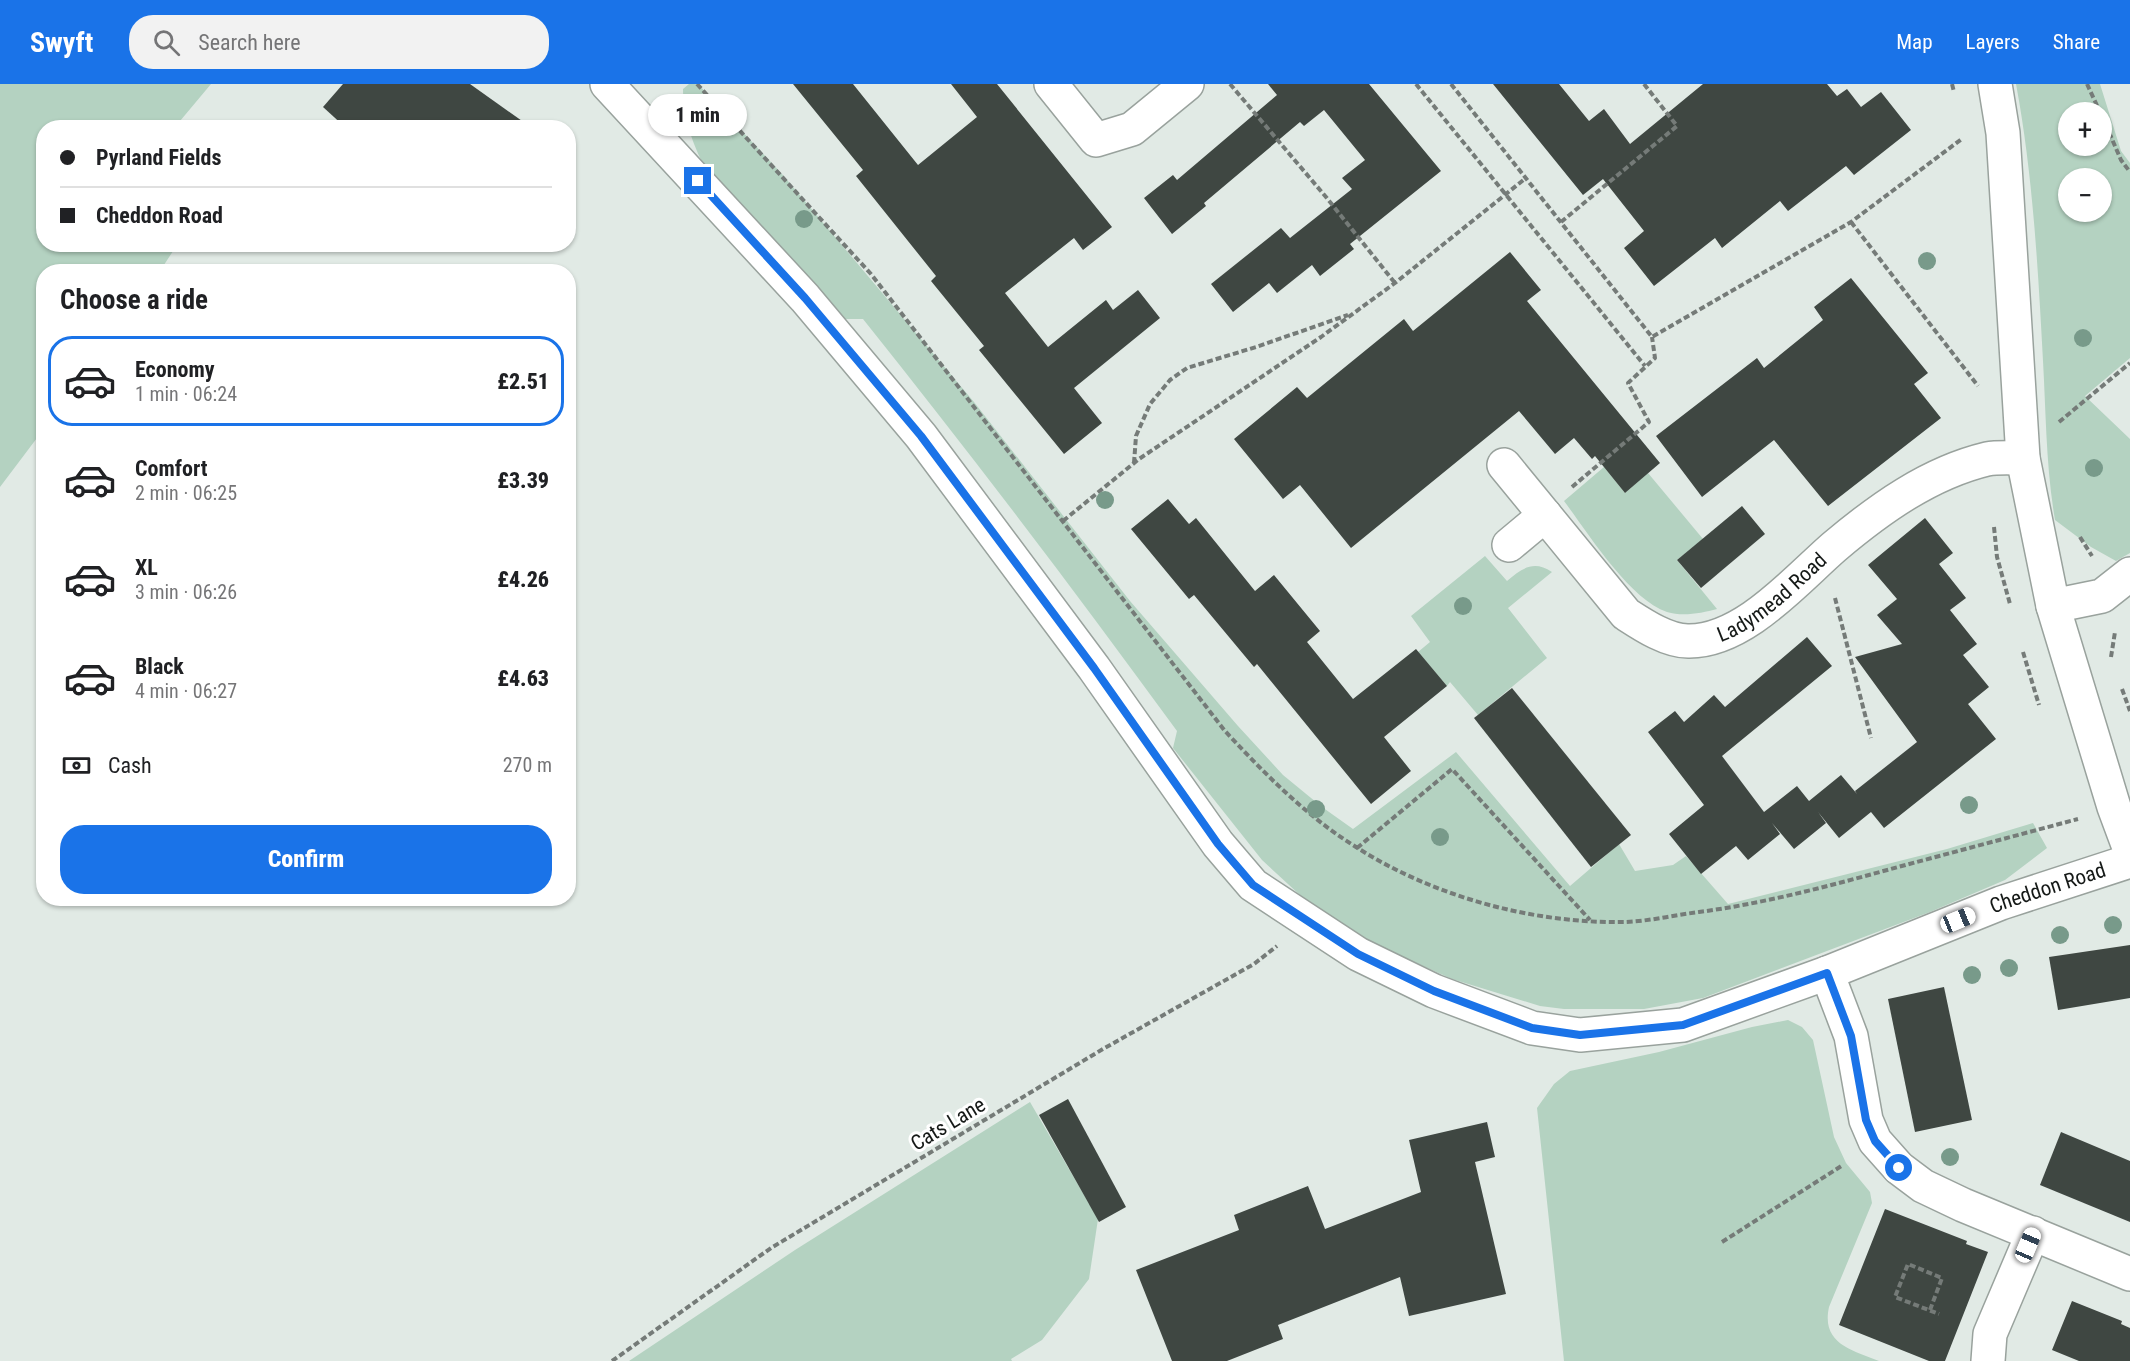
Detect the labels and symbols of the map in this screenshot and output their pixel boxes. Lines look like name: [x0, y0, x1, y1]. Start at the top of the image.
callout: 1 min: [648, 94, 748, 136]
route end: [684, 167, 711, 194]
street label: Ladymead Road: [1714, 548, 1831, 647]
street label: Cheddon Road: [1986, 858, 2109, 918]
car: [1938, 905, 1978, 935]
street label: Cats Lane: [906, 1092, 990, 1156]
route start: [1885, 1154, 1912, 1181]
car: [2013, 1225, 2043, 1265]

